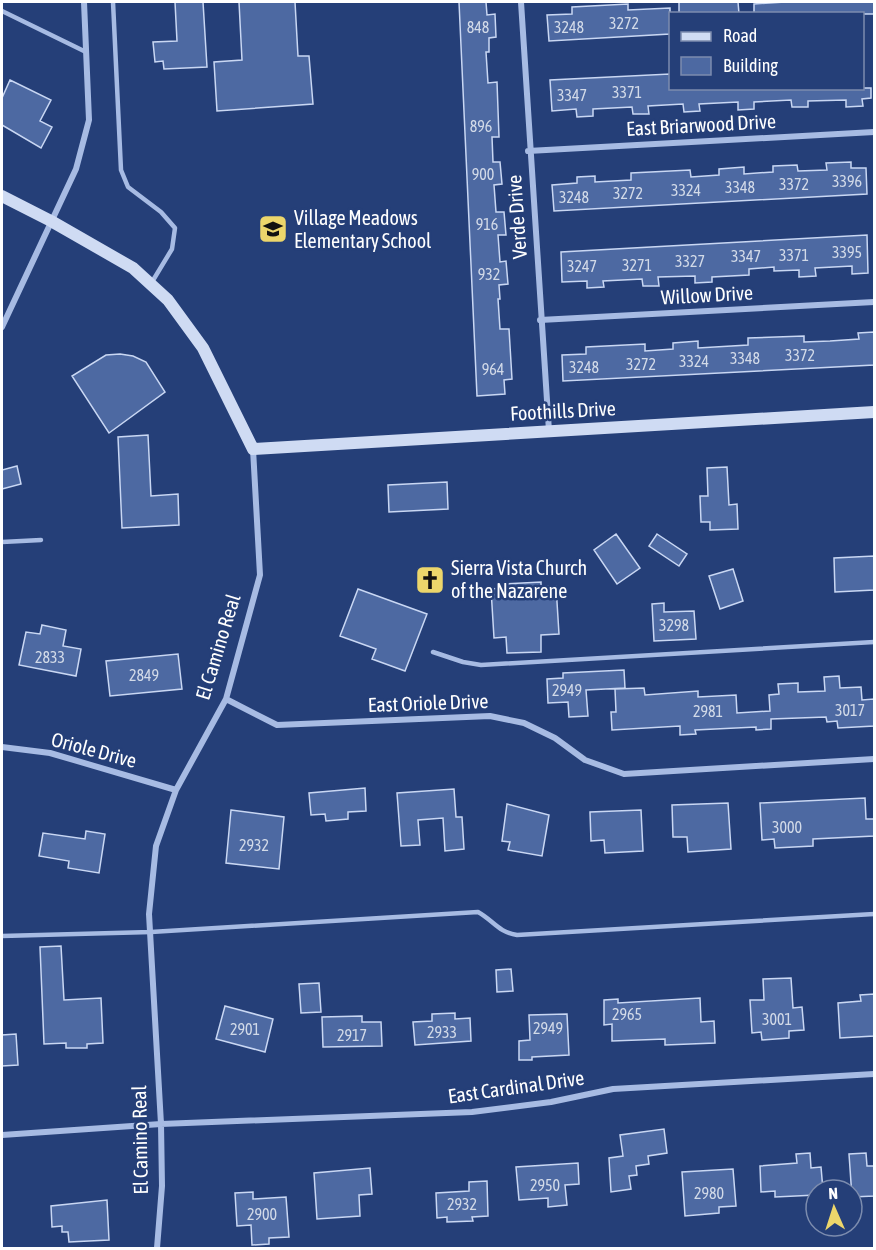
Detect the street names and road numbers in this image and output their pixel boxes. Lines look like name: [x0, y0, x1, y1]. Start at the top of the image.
street label: East Briarwood Drive: [625, 109, 777, 140]
street label: Verde Drive: [502, 174, 531, 260]
street label: Willow Drive: [660, 281, 754, 308]
street label: Foothills Drive: [510, 396, 616, 425]
street label: El Camino Real: [191, 591, 245, 703]
street label: East Oriole Drive: [367, 689, 489, 716]
street label: Oriole Drive: [49, 727, 139, 772]
street label: East Cardinal Drive: [446, 1066, 586, 1107]
street label: El Camino Real: [127, 1084, 152, 1195]

